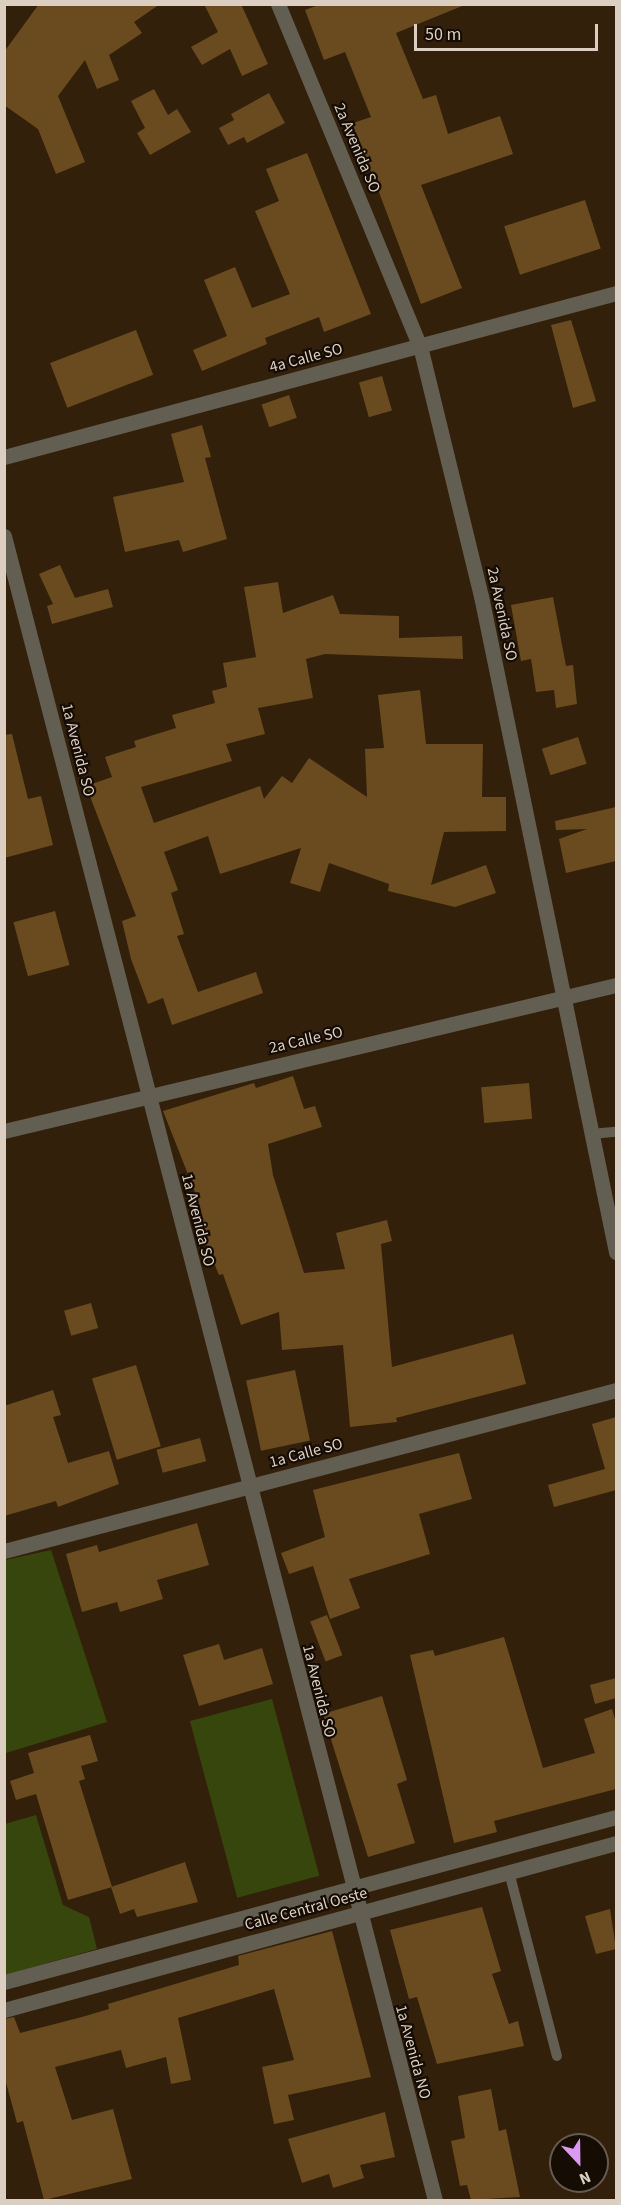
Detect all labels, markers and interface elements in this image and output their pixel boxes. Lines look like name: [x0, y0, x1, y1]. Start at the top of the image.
scale bar: [417, 12, 602, 50]
text: 50 m: [425, 22, 461, 47]
street label: 2a Avenida SO: [330, 100, 384, 196]
street label: 4a Calle SO: [267, 339, 345, 377]
street label: 2a Avenida SO: [483, 565, 521, 663]
street label: 1a Avenida SO: [57, 702, 99, 798]
street label: 2a Calle SO: [267, 1022, 345, 1058]
street label: 1a Avenida SO: [177, 1172, 219, 1268]
street label: 1a Calle SO: [267, 1434, 345, 1472]
street label: 1a Avenida SO: [298, 1643, 340, 1739]
street label: Calle Central Oeste: [243, 1883, 369, 1935]
street label: 1a Avenida NO: [391, 2003, 435, 2101]
north arrow: [549, 2133, 609, 2193]
text: N: [576, 2166, 594, 2190]

